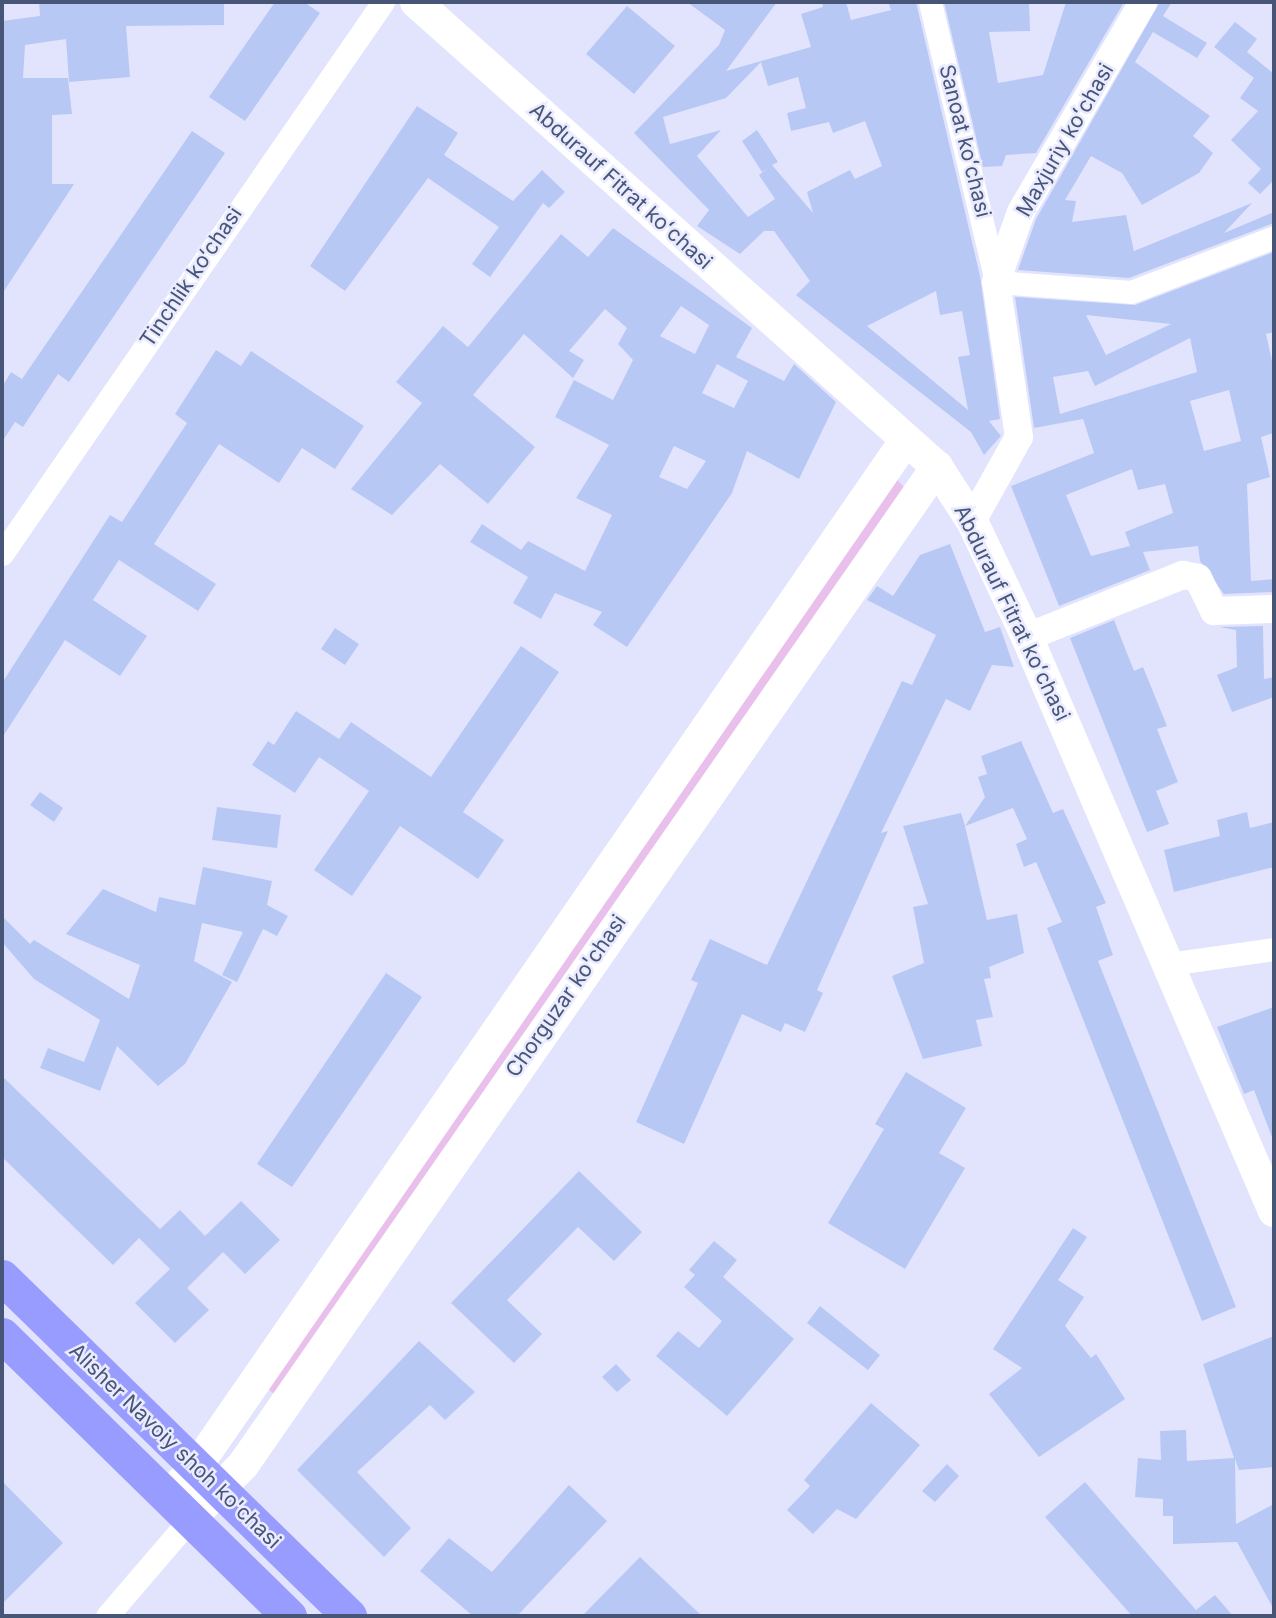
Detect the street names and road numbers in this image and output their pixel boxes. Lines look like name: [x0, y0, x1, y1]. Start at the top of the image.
street label: Maxjuriy koʻchasi: [1011, 59, 1119, 221]
street label: Sanoat koʻchasi: [934, 62, 996, 220]
street label: Abdurauf Fitrat koʻchasi: [525, 97, 717, 275]
street label: Tinchlik kо‘chasi: [135, 202, 247, 352]
street label: Abdurauf Fitrat koʻchasi: [949, 501, 1075, 725]
street label: Chorguzar ko'chasi: [501, 910, 631, 1082]
street label: Alisher Navoiy shoh ko'chasi: [64, 1338, 286, 1554]

